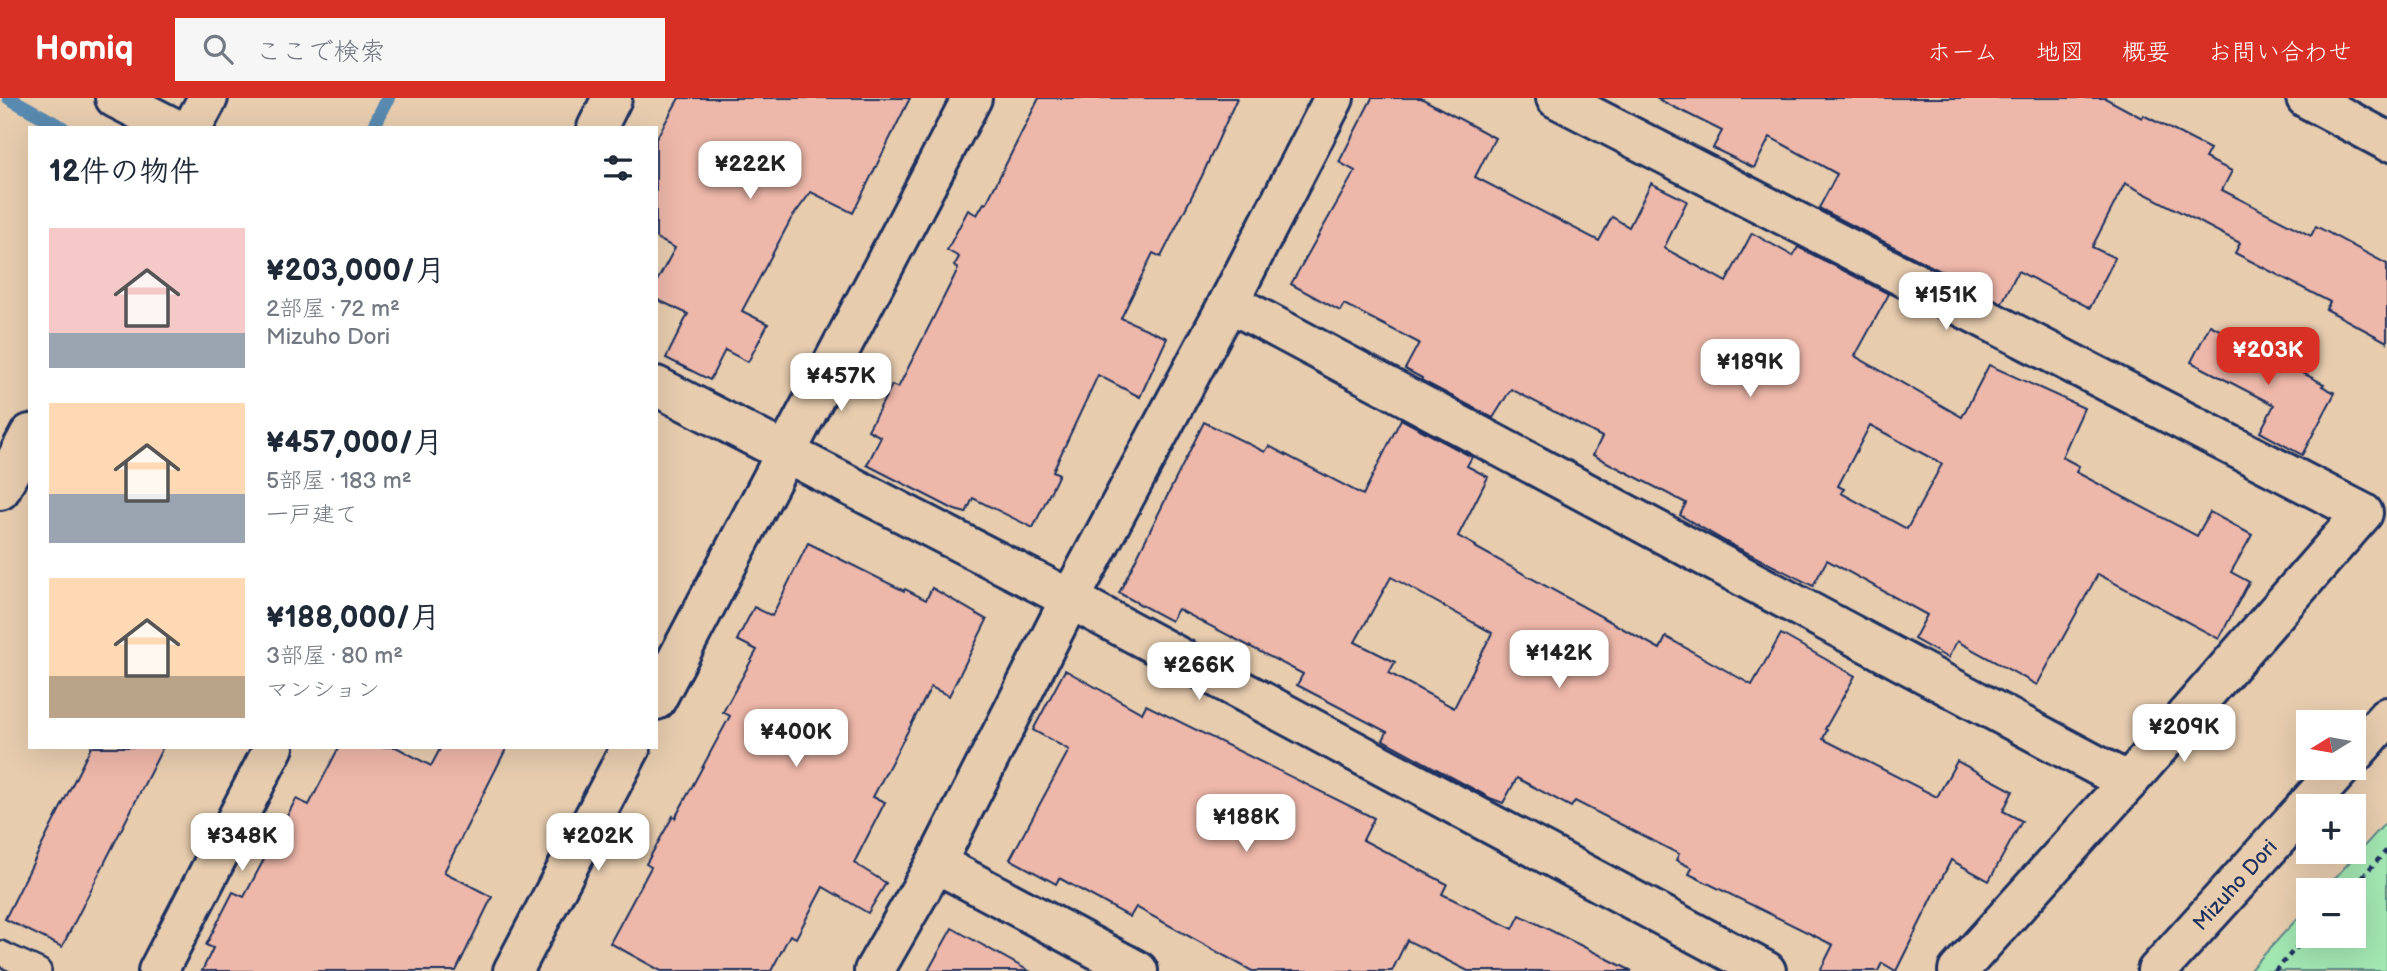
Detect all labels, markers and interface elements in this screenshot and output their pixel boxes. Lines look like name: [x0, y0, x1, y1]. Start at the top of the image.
search box: [175, 18, 665, 81]
text: Homiq: [35, 29, 133, 69]
icon: search: [199, 30, 237, 68]
text: ここで検索: [255, 37, 385, 68]
text: ホーム: [1927, 38, 1998, 67]
text: 地図: [2036, 38, 2084, 67]
text: 概要: [2122, 38, 2170, 67]
text: お問い合わせ: [2208, 38, 2352, 67]
pin: ¥222K: [701, 141, 799, 201]
icon: filters: [599, 149, 637, 187]
text: ¥222K: [714, 150, 786, 178]
text: 12件の物件: [49, 154, 200, 190]
text: ¥203,000/月: [266, 253, 445, 289]
icon: home: [105, 256, 189, 340]
pin: ¥151K: [1897, 272, 1995, 332]
text: ¥151K: [1915, 281, 1977, 309]
text: 2部屋 · 72 m²: [266, 295, 400, 323]
text: Mizuho Dori: [266, 323, 390, 351]
pin: ¥203K: [2219, 328, 2317, 387]
text: ¥203K: [2233, 336, 2303, 364]
pin: ¥189K: [1701, 340, 1799, 399]
text: ¥189K: [1717, 348, 1783, 376]
pin: ¥457K: [792, 354, 890, 413]
text: ¥457K: [806, 362, 876, 390]
text: ¥457,000/月: [266, 425, 443, 461]
icon: home: [105, 431, 189, 515]
text: 5部屋 · 183 m²: [266, 467, 412, 495]
text: 一戸建て: [266, 501, 358, 529]
text: ¥188,000/月: [266, 600, 440, 636]
icon: home: [105, 606, 189, 690]
pin: ¥142K: [1510, 630, 1608, 690]
text: ¥142K: [1526, 639, 1592, 667]
text: 3部屋 · 80 m²: [266, 642, 403, 670]
pin: ¥266K: [1150, 642, 1248, 702]
text: ¥266K: [1163, 651, 1235, 679]
text: マンション: [266, 676, 380, 704]
pin: ¥209K: [2135, 704, 2233, 764]
pin: ¥400K: [747, 710, 845, 769]
north arrow: [2296, 710, 2366, 780]
map controls: [2296, 710, 2366, 948]
text: ¥209K: [2149, 713, 2219, 741]
text: ¥400K: [760, 718, 832, 746]
pin: ¥188K: [1197, 794, 1295, 854]
button: +: [2296, 794, 2366, 864]
text: ¥188K: [1212, 803, 1280, 831]
pin: ¥348K: [193, 814, 291, 873]
pin: ¥202K: [549, 814, 647, 873]
text: ¥348K: [207, 822, 277, 850]
text: ¥202K: [562, 822, 634, 850]
street label: Mizuho Dori: [2188, 835, 2283, 936]
button: −: [2296, 878, 2366, 948]

